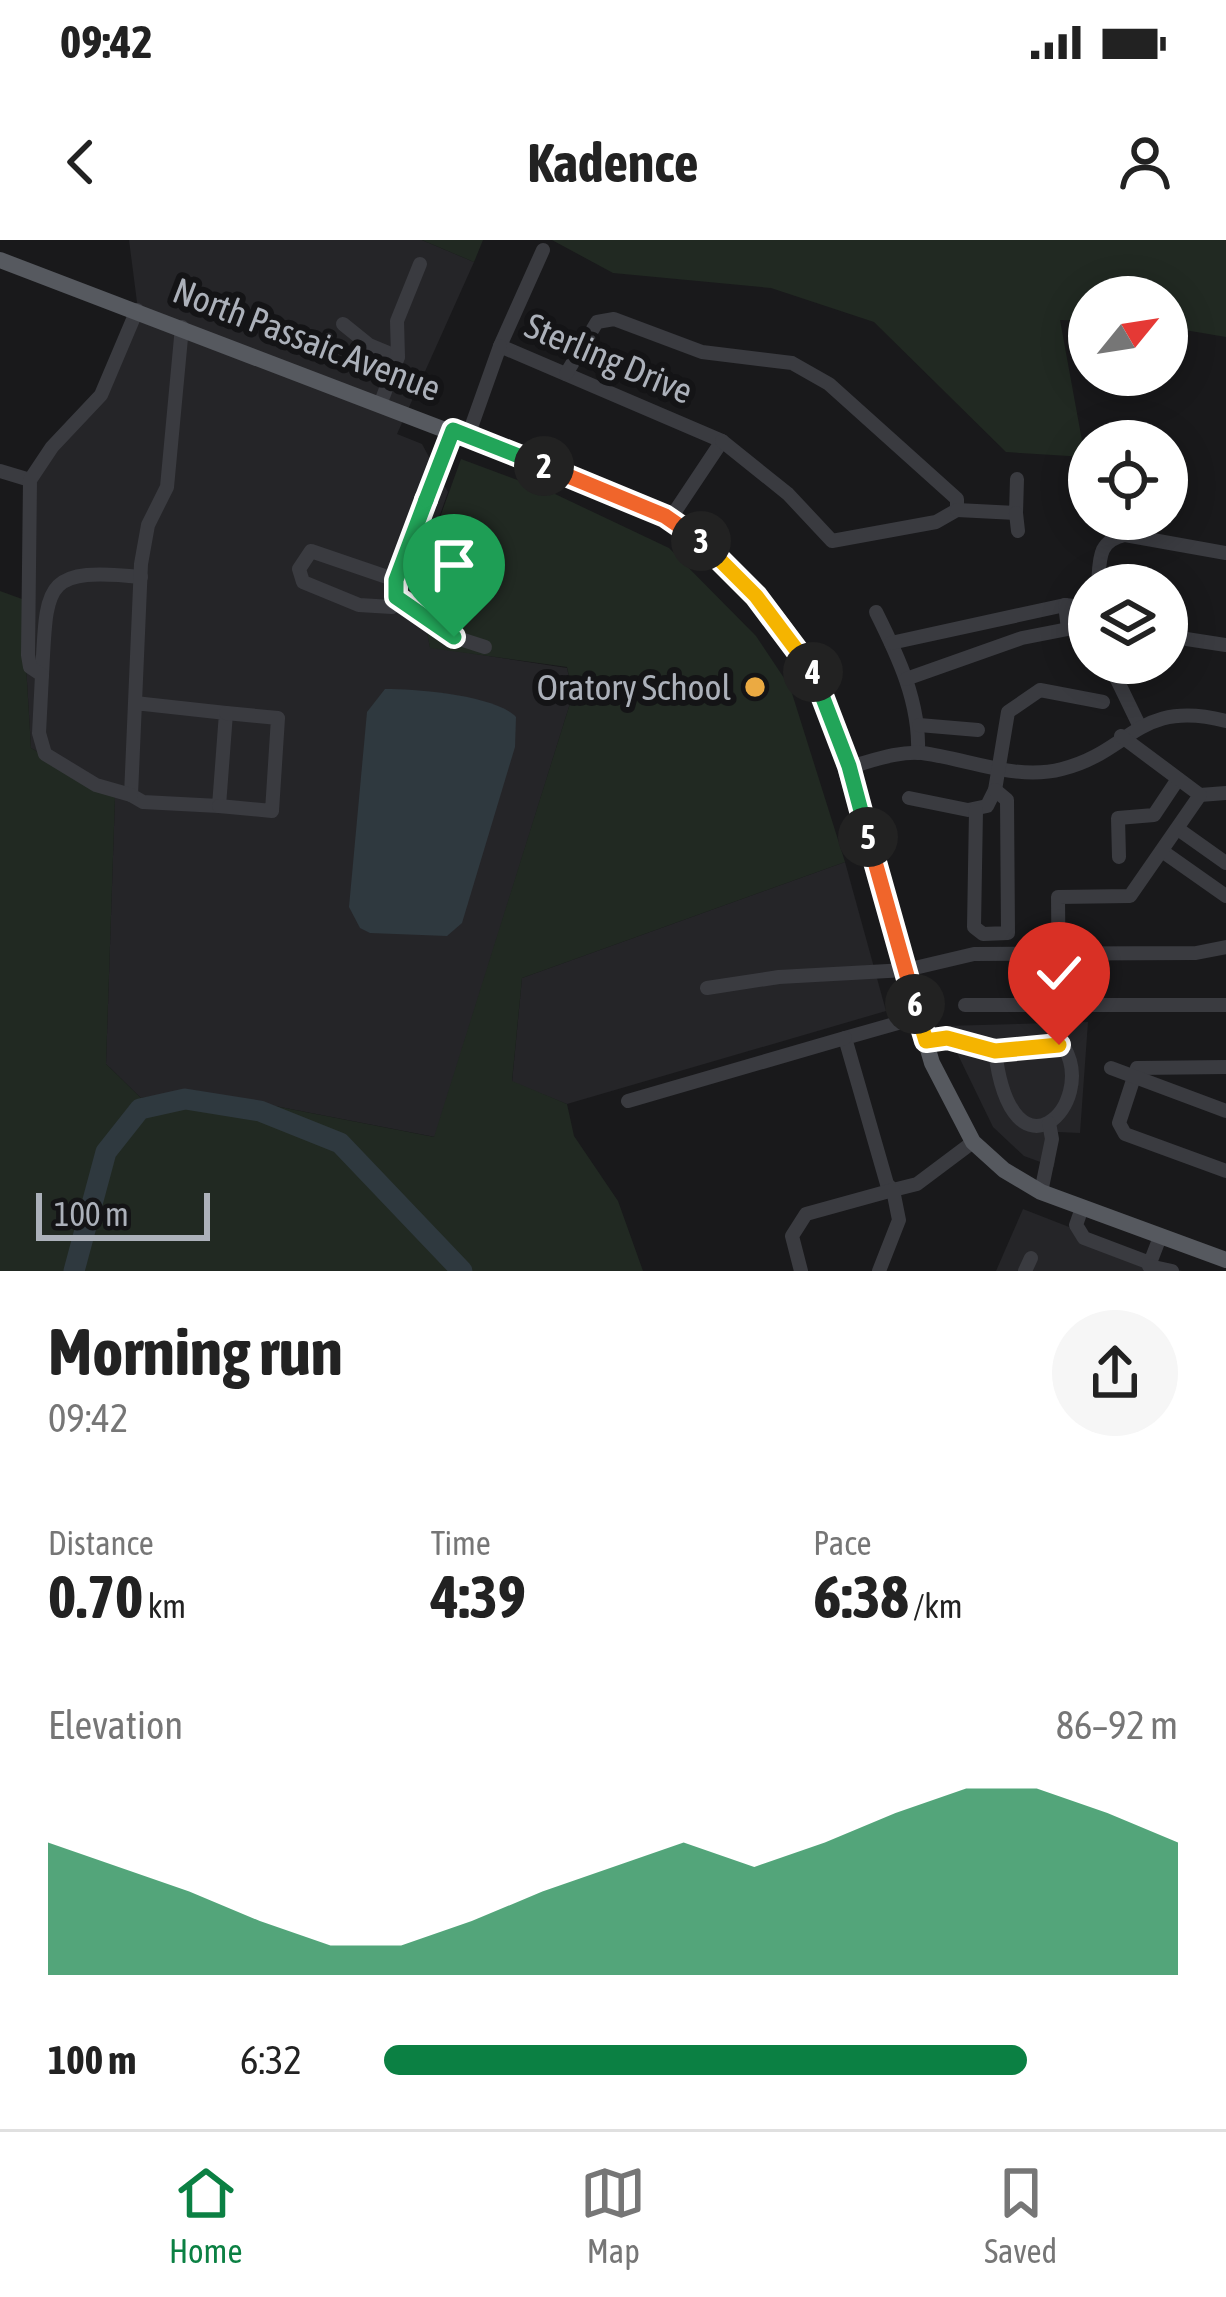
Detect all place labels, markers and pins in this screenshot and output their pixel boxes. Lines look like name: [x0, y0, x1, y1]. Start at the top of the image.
pin: 2: [514, 436, 574, 496]
pin: 3: [671, 511, 731, 571]
pin: [403, 514, 505, 637]
pin: 4: [783, 642, 843, 702]
place label: Oratory School: [537, 666, 731, 708]
marker: Oratory School: [742, 674, 768, 700]
pin: 5: [838, 807, 898, 867]
pin: [1008, 922, 1110, 1045]
pin: 6: [885, 974, 945, 1034]

